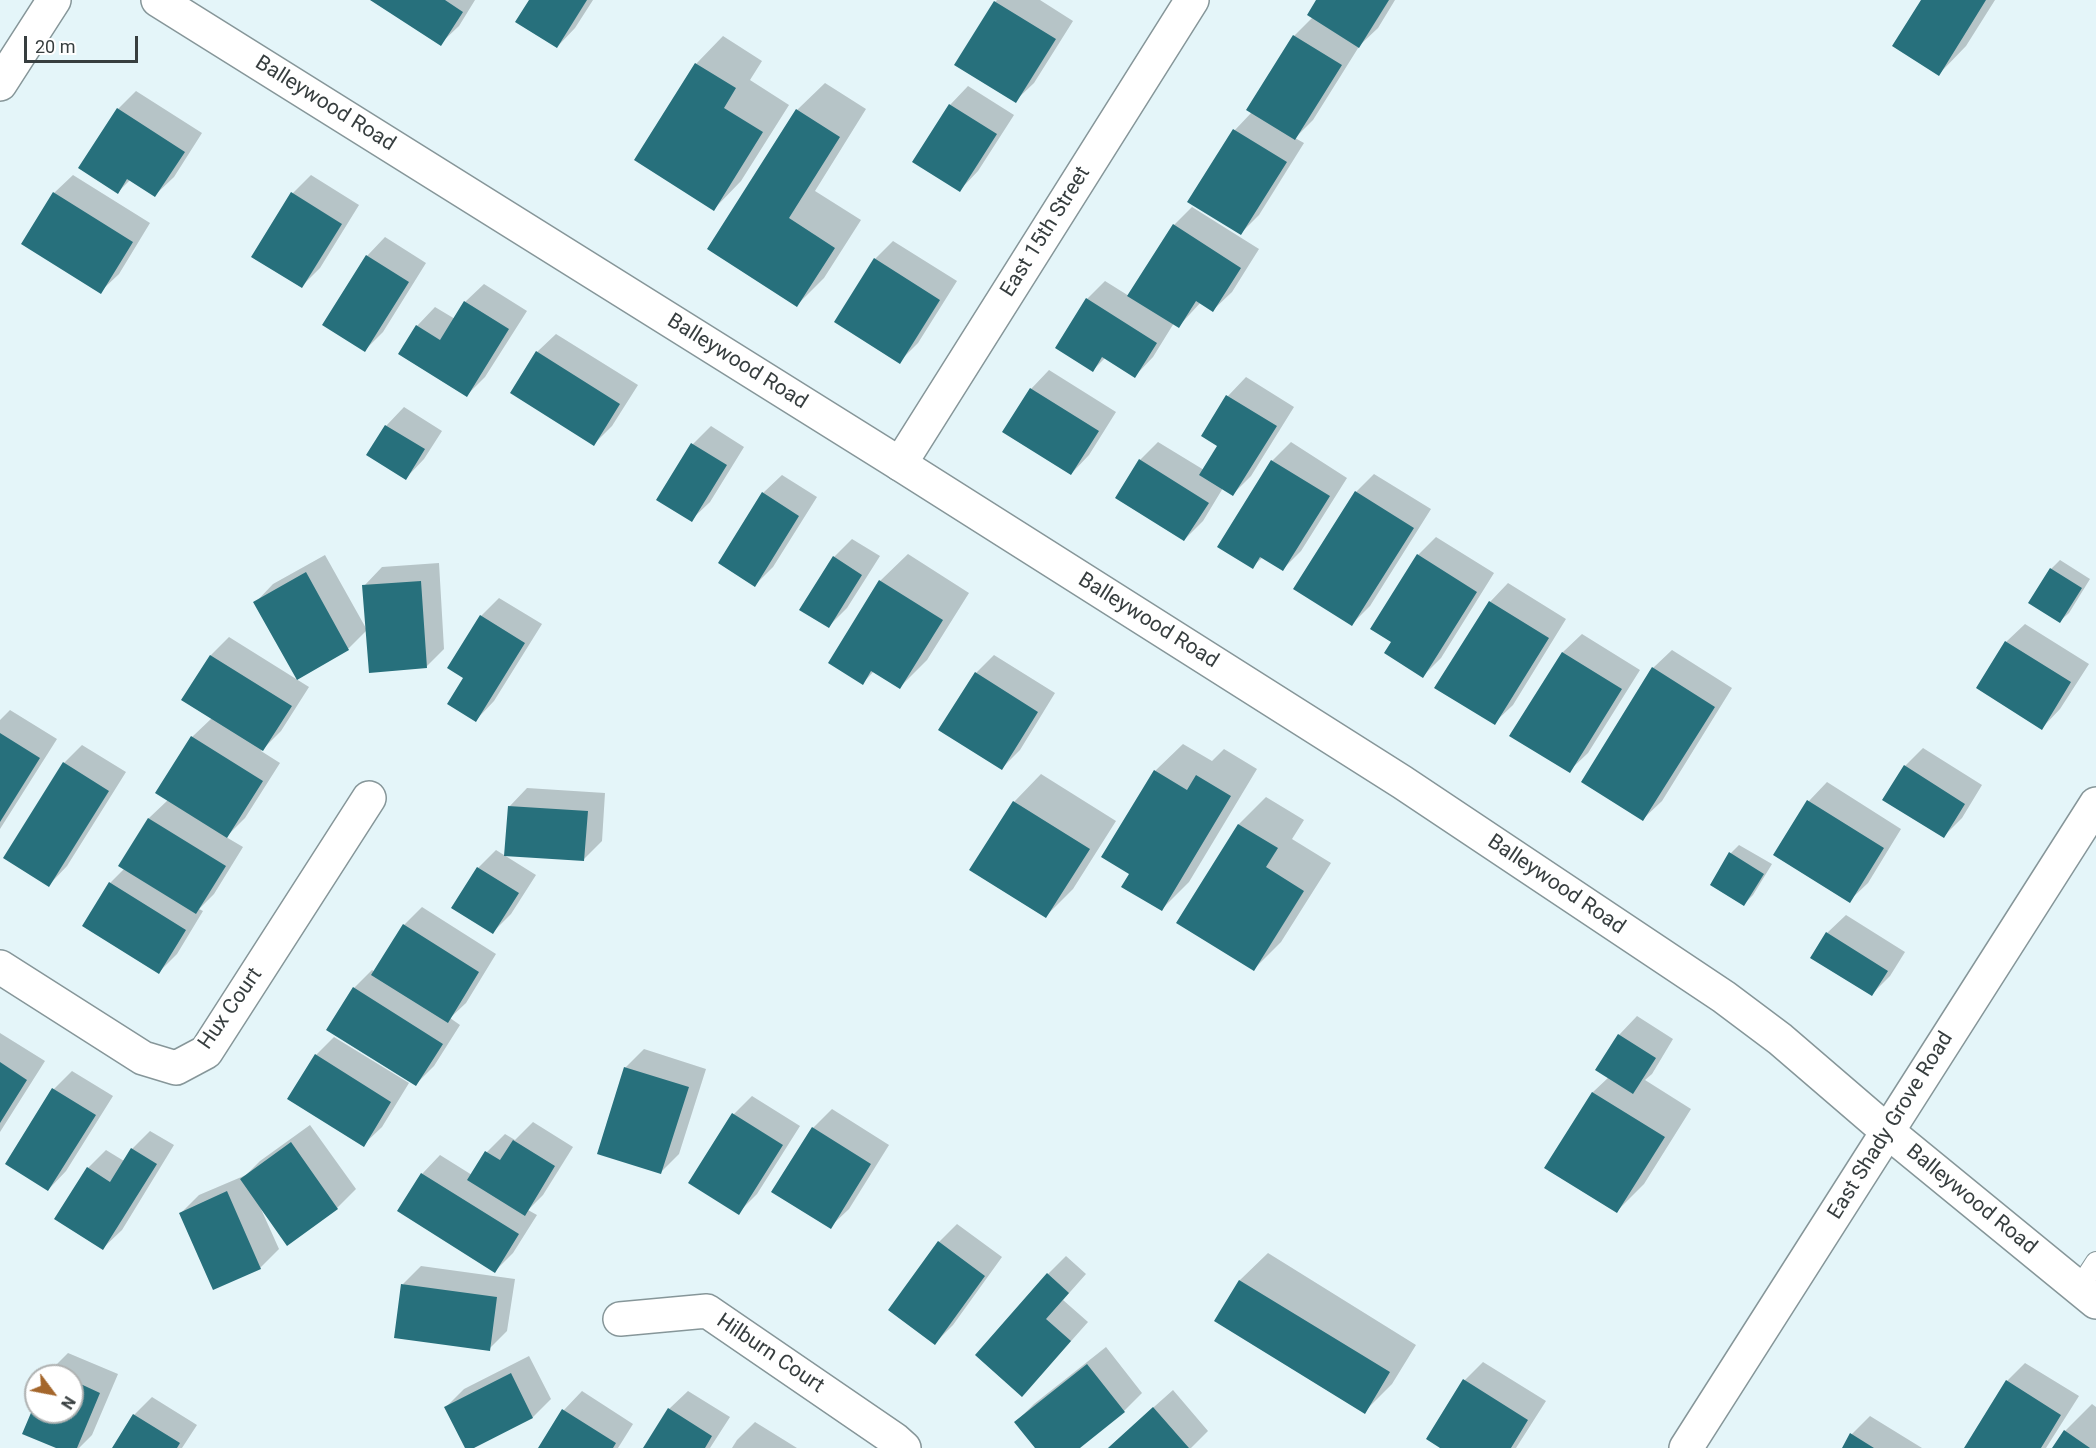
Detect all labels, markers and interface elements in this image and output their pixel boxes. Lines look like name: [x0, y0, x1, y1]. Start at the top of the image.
scale bar: [27, 24, 141, 62]
text: 20 m: [35, 36, 75, 57]
street label: Balleywood Road: [250, 51, 400, 157]
street label: East 15th Street: [996, 162, 1096, 302]
street label: Balleywood Road: [662, 309, 812, 415]
street label: Balleywood Road: [1073, 568, 1223, 674]
street label: Balleywood Road: [1482, 830, 1630, 940]
street label: Hux Court: [194, 963, 268, 1055]
street label: East Shady Grove Road: [1823, 1028, 1959, 1224]
street label: Balleywood Road: [1901, 1140, 2041, 1260]
street label: Hilburn Court: [711, 1309, 829, 1399]
north arrow: [24, 1364, 84, 1424]
text: N: [57, 1393, 79, 1413]

